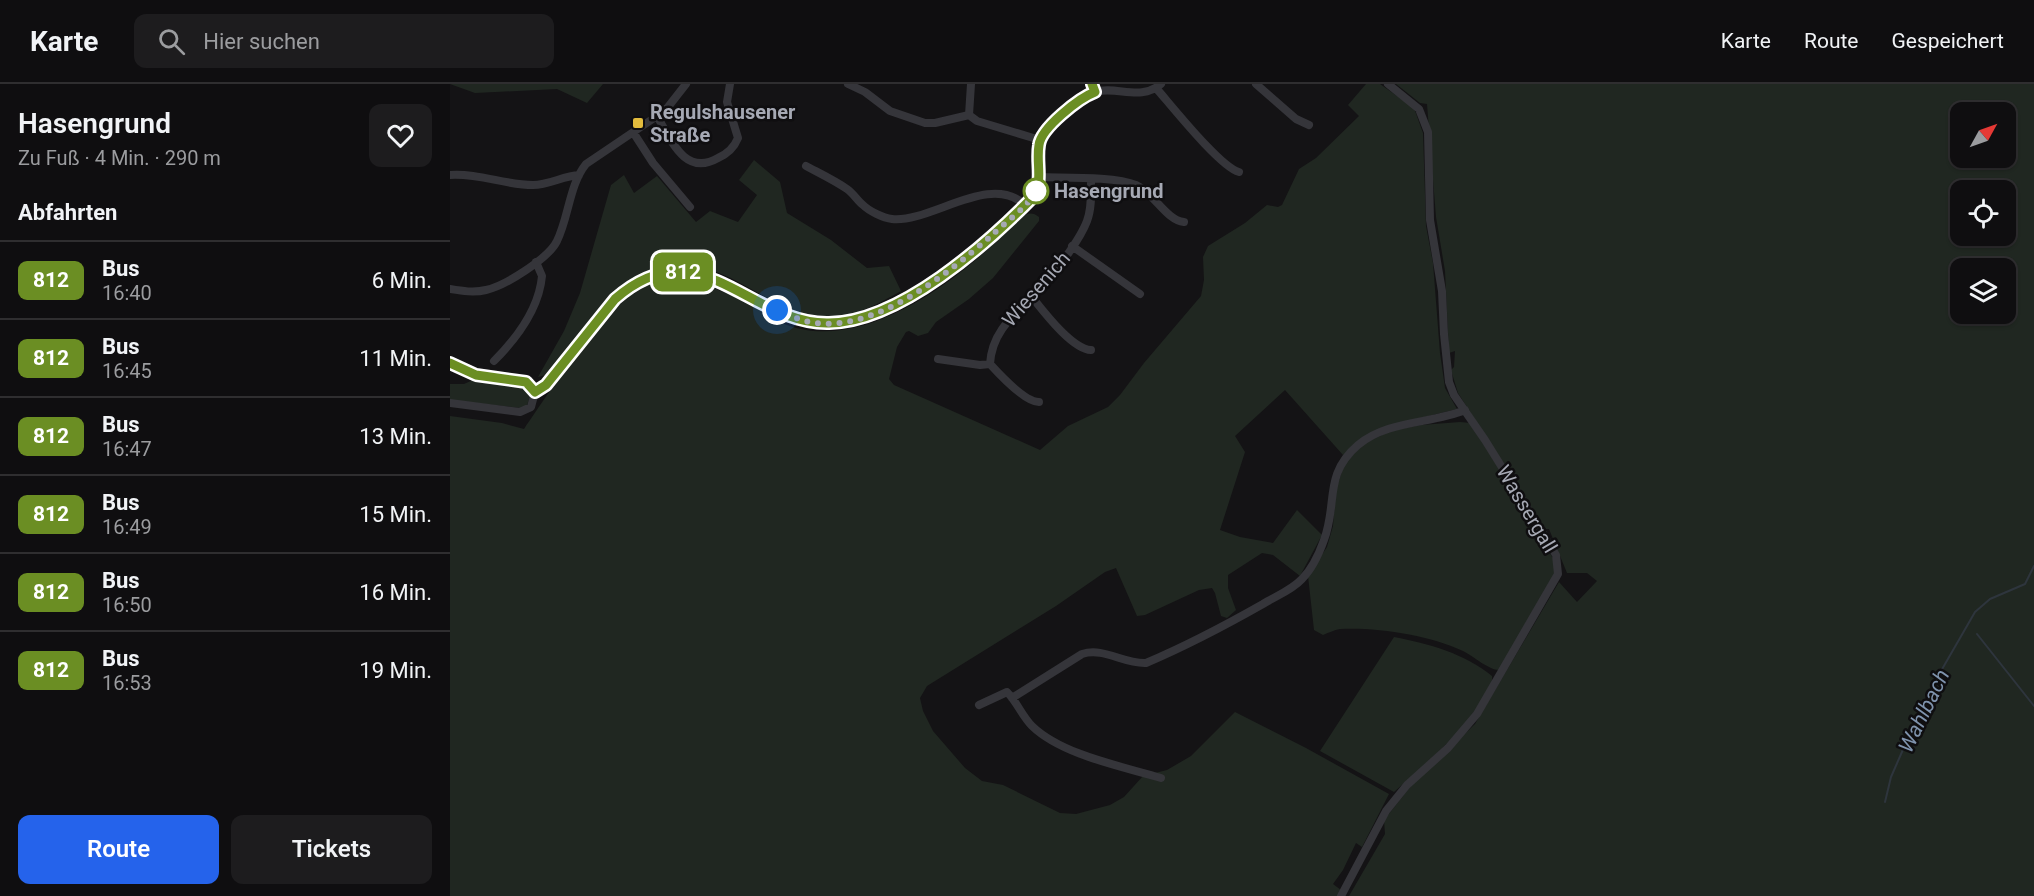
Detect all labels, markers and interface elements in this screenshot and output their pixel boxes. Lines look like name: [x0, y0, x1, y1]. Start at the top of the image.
search box: [134, 14, 554, 68]
text: Karte: [30, 25, 98, 58]
icon: search: [155, 25, 188, 58]
text: Hier suchen: [203, 29, 320, 54]
text: Karte: [1721, 29, 1771, 53]
text: Route: [1804, 29, 1858, 53]
text: Gespeichert: [1891, 29, 2004, 53]
place label: Regulshausener Straße: [650, 100, 796, 147]
north arrow: [1950, 102, 2016, 168]
map controls: [1950, 102, 2016, 324]
button: heart: [369, 104, 432, 167]
text: Hasengrund: [18, 107, 171, 140]
marker: Regulshausener Straße: [631, 116, 645, 130]
text: Zu Fuß · 4 Min. · 290 m: [18, 146, 221, 170]
marker: Hasengrund: [1023, 178, 1049, 204]
place label: Hasengrund: [1054, 179, 1164, 203]
button: locate: [1950, 180, 2016, 246]
text: Abfahrten: [18, 200, 117, 225]
street label: Wiesenich: [997, 247, 1075, 331]
line badge: 812: [648, 252, 718, 291]
text: Bus: [102, 256, 140, 281]
button: layers: [1950, 258, 2016, 324]
text: 812: [665, 260, 701, 284]
text: 812: [33, 268, 69, 292]
text: 6 Min.: [372, 268, 432, 293]
text: 16:40: [102, 281, 152, 305]
your location: [762, 295, 792, 325]
text: Bus: [102, 334, 140, 359]
text: 812: [33, 346, 69, 370]
text: 11 Min.: [359, 346, 432, 371]
text: 16:45: [102, 359, 152, 383]
text: Bus: [102, 412, 140, 437]
text: 812: [33, 424, 69, 448]
text: 13 Min.: [359, 424, 432, 449]
text: 16:47: [102, 437, 152, 461]
street label: Wassergall: [1491, 461, 1563, 557]
text: Bus: [102, 490, 140, 515]
text: 812: [33, 502, 69, 526]
text: 15 Min.: [359, 502, 432, 527]
text: 16:49: [102, 515, 152, 539]
text: Bus: [102, 568, 140, 593]
text: 812: [33, 580, 69, 604]
text: 16 Min.: [359, 580, 432, 605]
text: 16:50: [102, 593, 152, 617]
text: Bus: [102, 646, 140, 671]
text: 812: [33, 658, 69, 682]
text: 19 Min.: [359, 658, 432, 683]
water label: Wahlbach: [1894, 666, 1954, 756]
text: 16:53: [102, 671, 152, 695]
button: Route: [18, 815, 219, 884]
button: Tickets: [231, 815, 432, 884]

